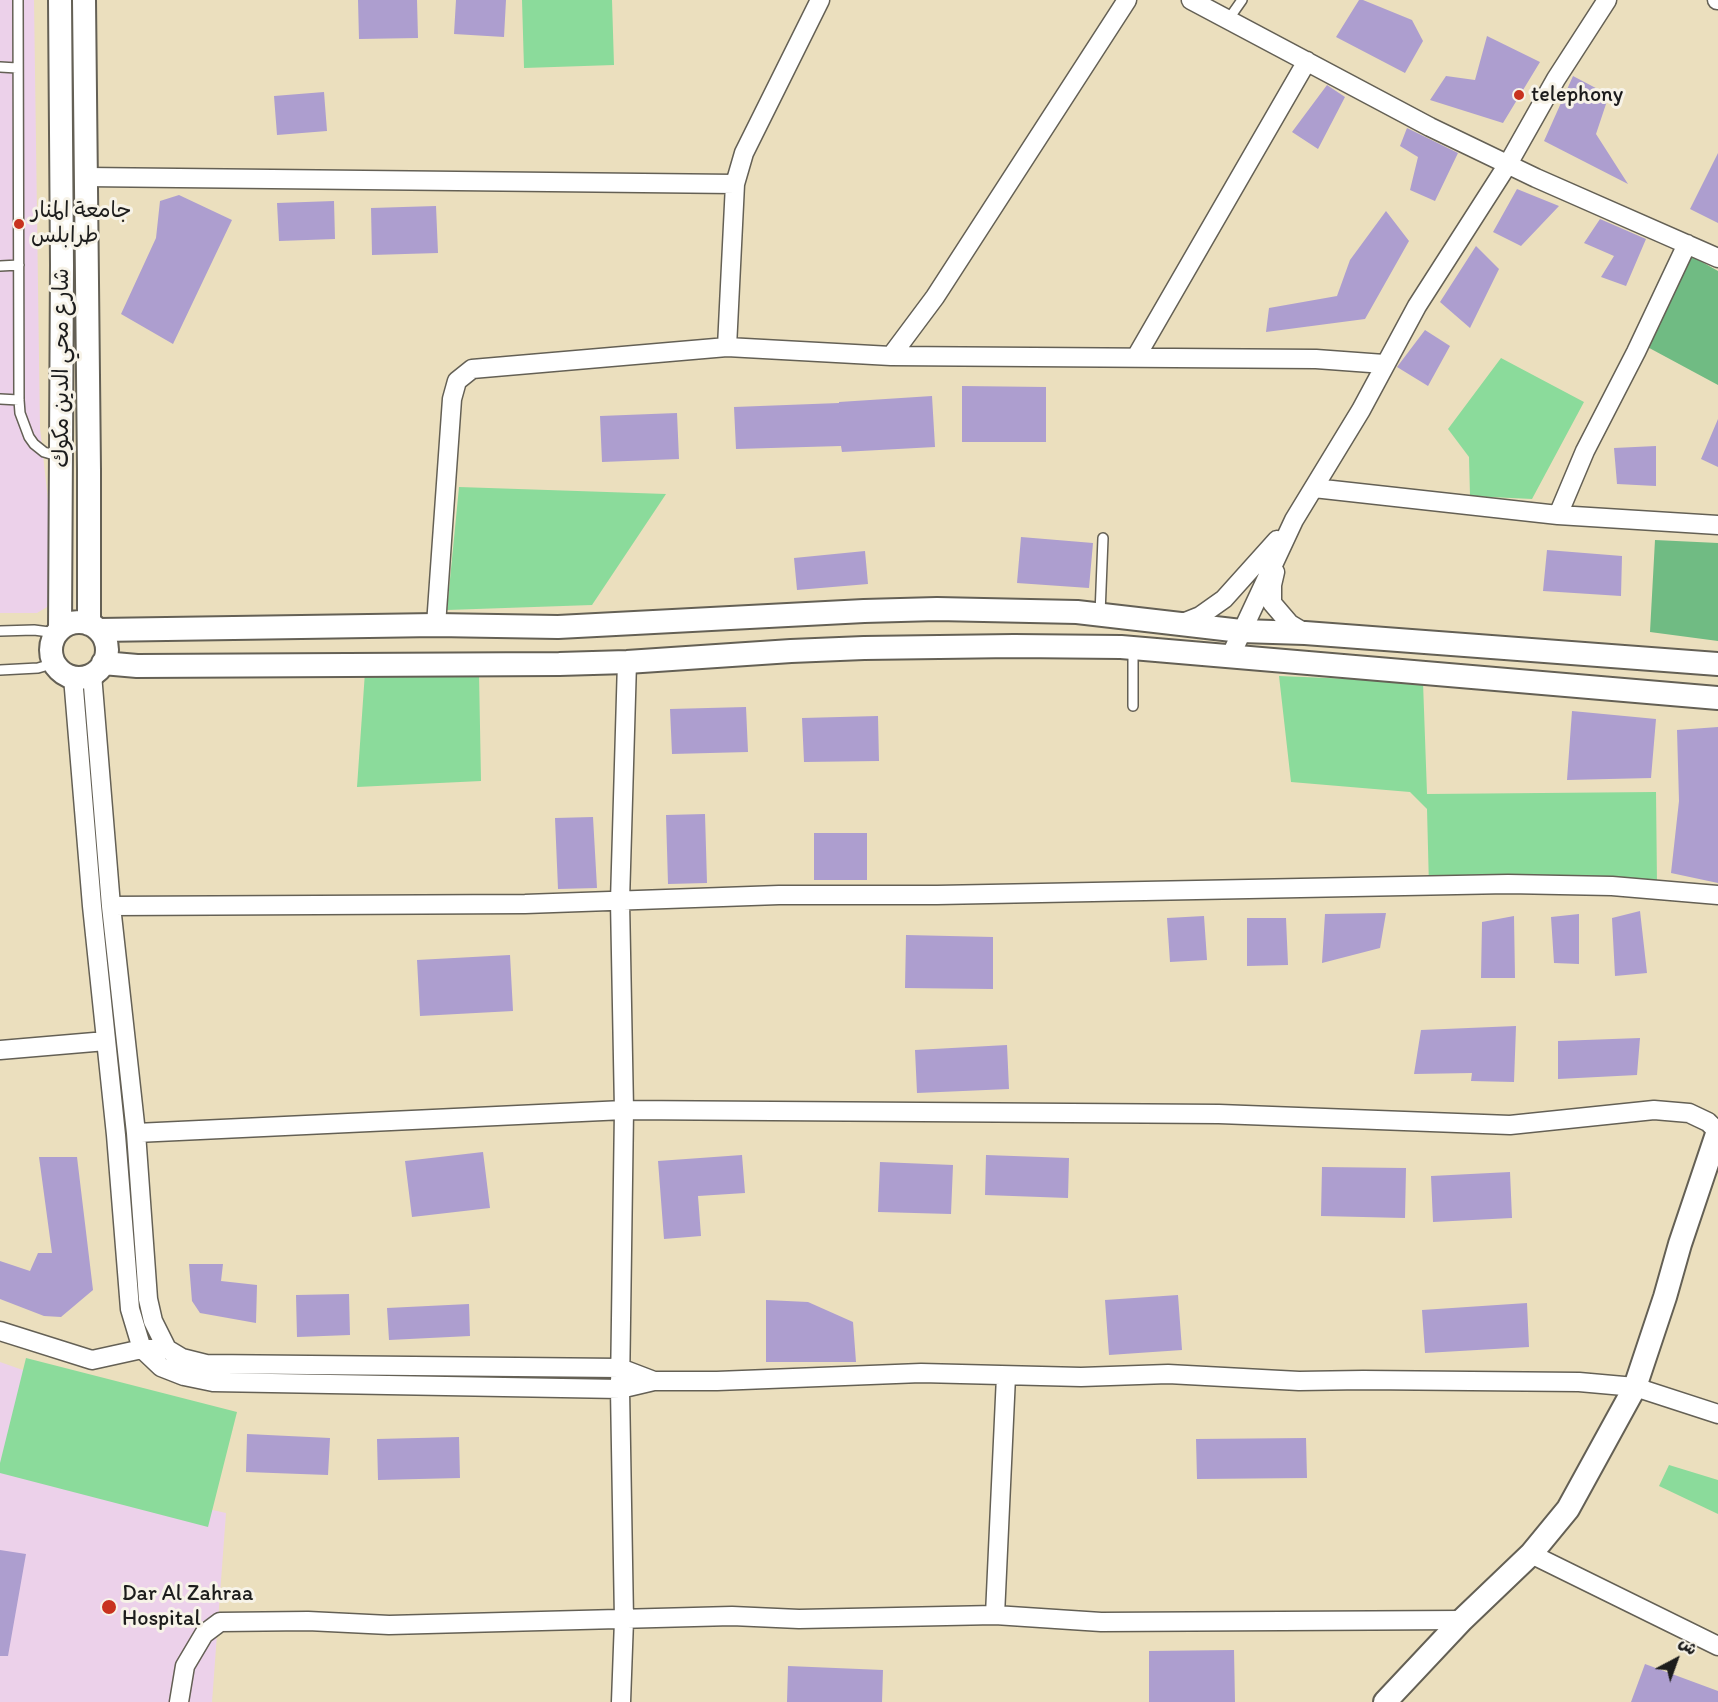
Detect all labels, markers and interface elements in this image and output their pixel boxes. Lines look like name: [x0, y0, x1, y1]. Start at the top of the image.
place label: telephony: [1531, 82, 1623, 108]
marker: telephony: [1512, 88, 1526, 102]
place label: جامعة المنار طرابلس: [31, 198, 132, 249]
marker: جامعة المنار طرابلس: [12, 217, 26, 231]
street label: شارع محي الدين مكوك: [49, 268, 75, 468]
place label: Dar Al Zahraa Hospital: [122, 1581, 253, 1633]
marker: Dar Al Zahraa Hospital: [100, 1598, 118, 1616]
north arrow: [1646, 1630, 1706, 1690]
text: ش: [1675, 1633, 1701, 1659]

